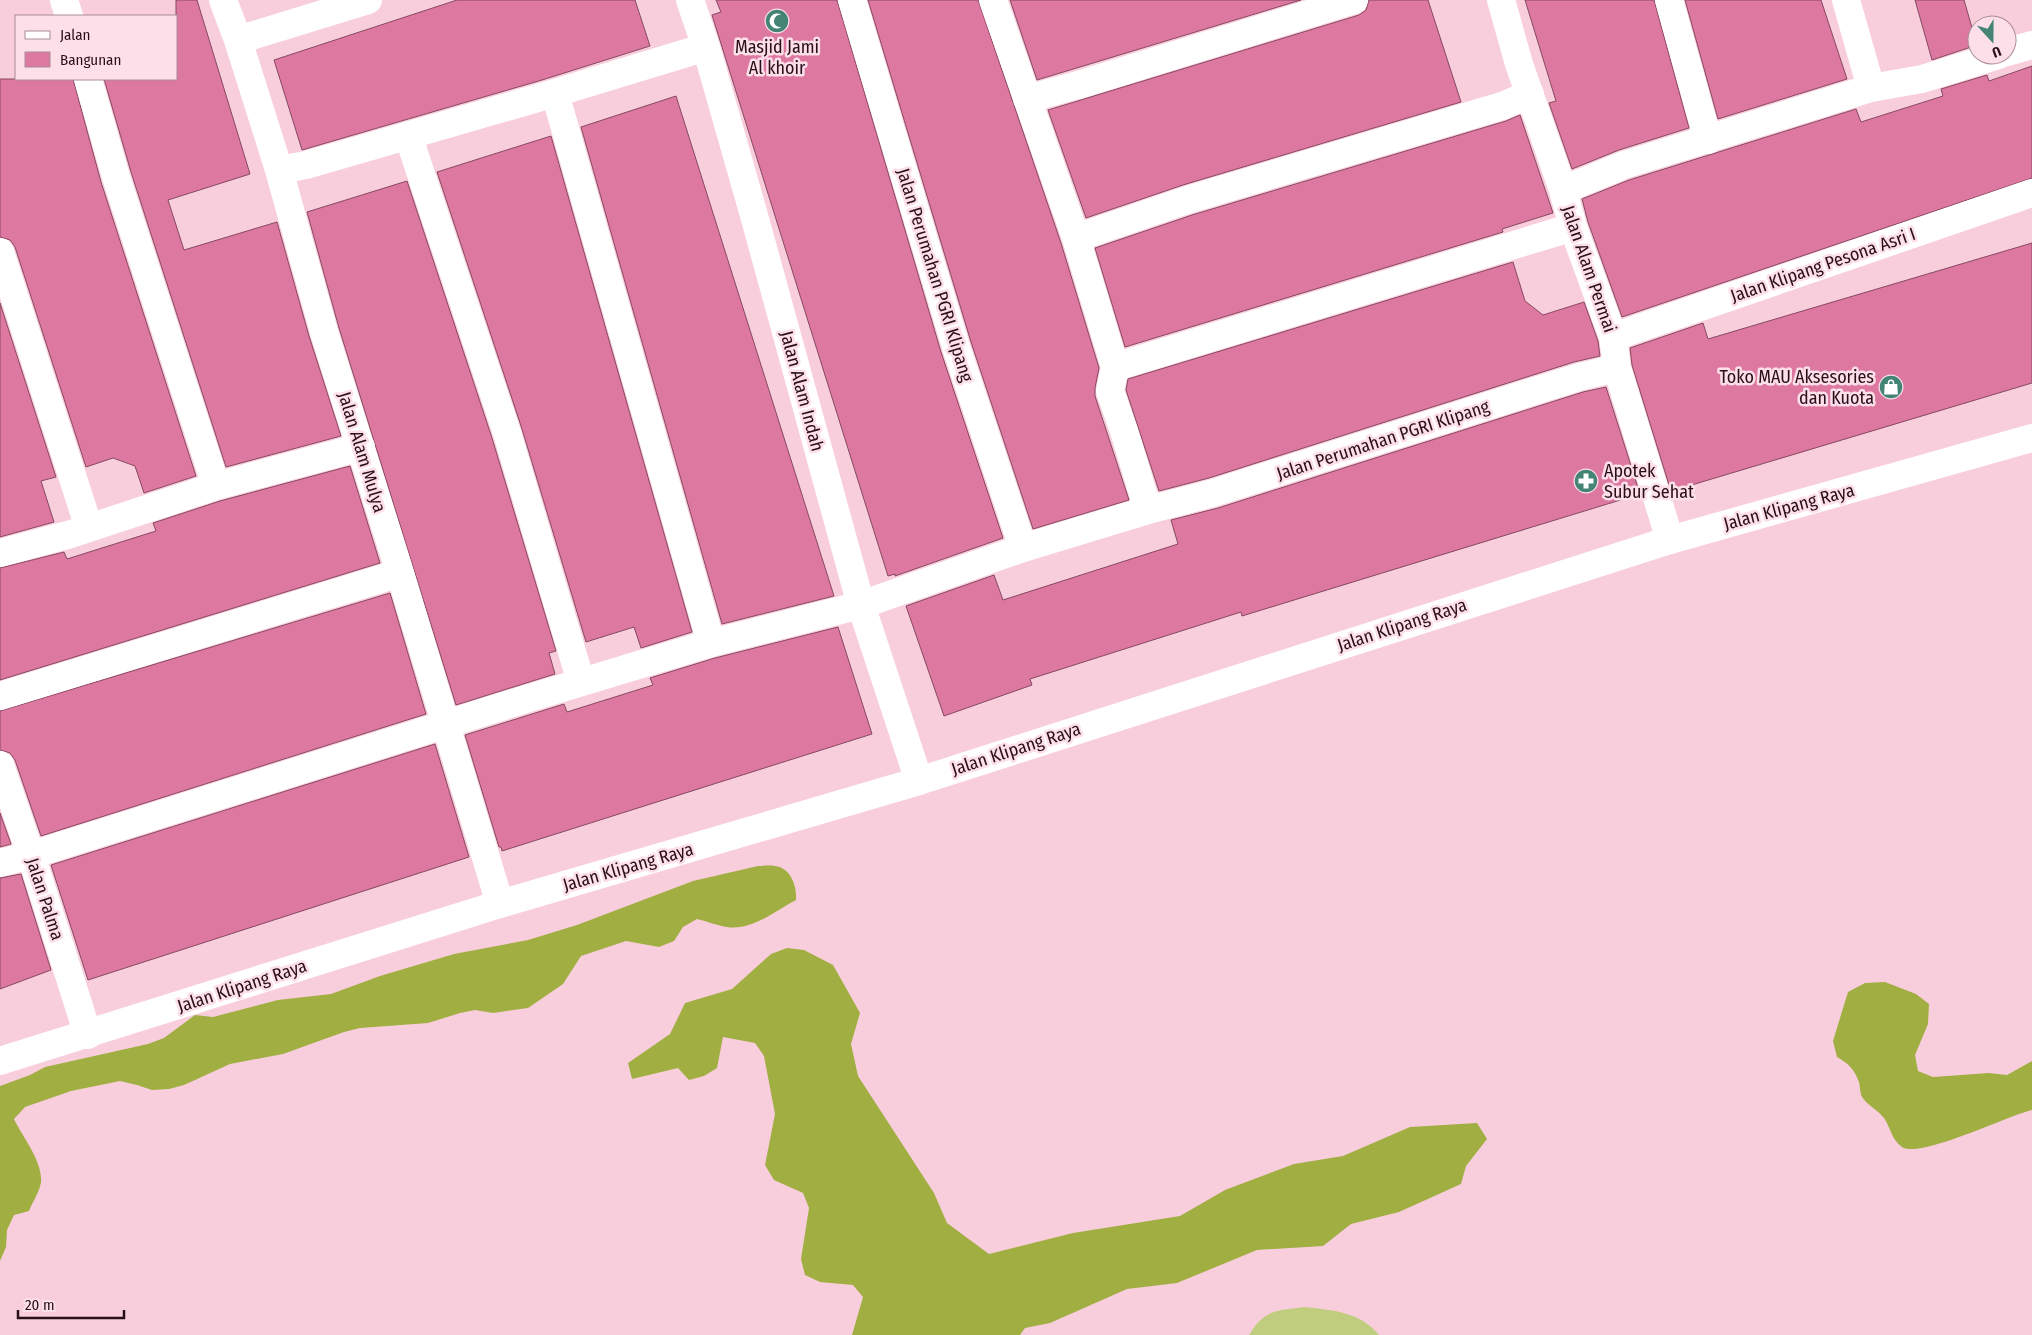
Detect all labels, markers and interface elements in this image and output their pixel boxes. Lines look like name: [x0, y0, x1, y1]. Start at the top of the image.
mosque icon: Masjid Jami Al khoir: [764, 8, 790, 34]
legend: [15, 15, 178, 80]
north arrow: [1967, 15, 2017, 65]
text: Jalan: [60, 26, 90, 44]
place label: Masjid Jami Al khoir: [735, 36, 819, 79]
text: U: [1990, 42, 2003, 61]
text: Bangunan: [60, 51, 121, 69]
street label: Jalan Perumahan PGRI Klipang: [892, 165, 978, 385]
street label: Jalan Alam Permai: [1557, 203, 1621, 335]
street label: Jalan Klipang Pesona Asri I: [1728, 223, 1918, 307]
street label: Jalan Alam Indah: [775, 328, 829, 454]
place label: Toko MAU Aksesories dan Kuota: [1719, 366, 1874, 409]
shop icon: Toko MAU Aksesories dan Kuota: [1878, 374, 1904, 400]
street label: Jalan Alam Mulya: [333, 389, 391, 515]
street label: Jalan Perumahan PGRI Klipang: [1274, 395, 1493, 485]
place label: Apotek Subur Sehat: [1604, 460, 1694, 503]
pharmacy icon: Apotek Subur Sehat: [1573, 468, 1599, 494]
street label: Jalan Klipang Raya: [1721, 479, 1857, 535]
street label: Jalan Klipang Raya: [1335, 594, 1470, 656]
street label: Jalan Klipang Raya: [949, 718, 1084, 780]
street label: Jalan Klipang Raya: [560, 838, 696, 896]
street label: Jalan Palma: [21, 855, 69, 943]
street label: Jalan Klipang Raya: [175, 955, 310, 1017]
scale bar: [18, 1288, 124, 1320]
text: 20 m: [25, 1296, 55, 1314]

